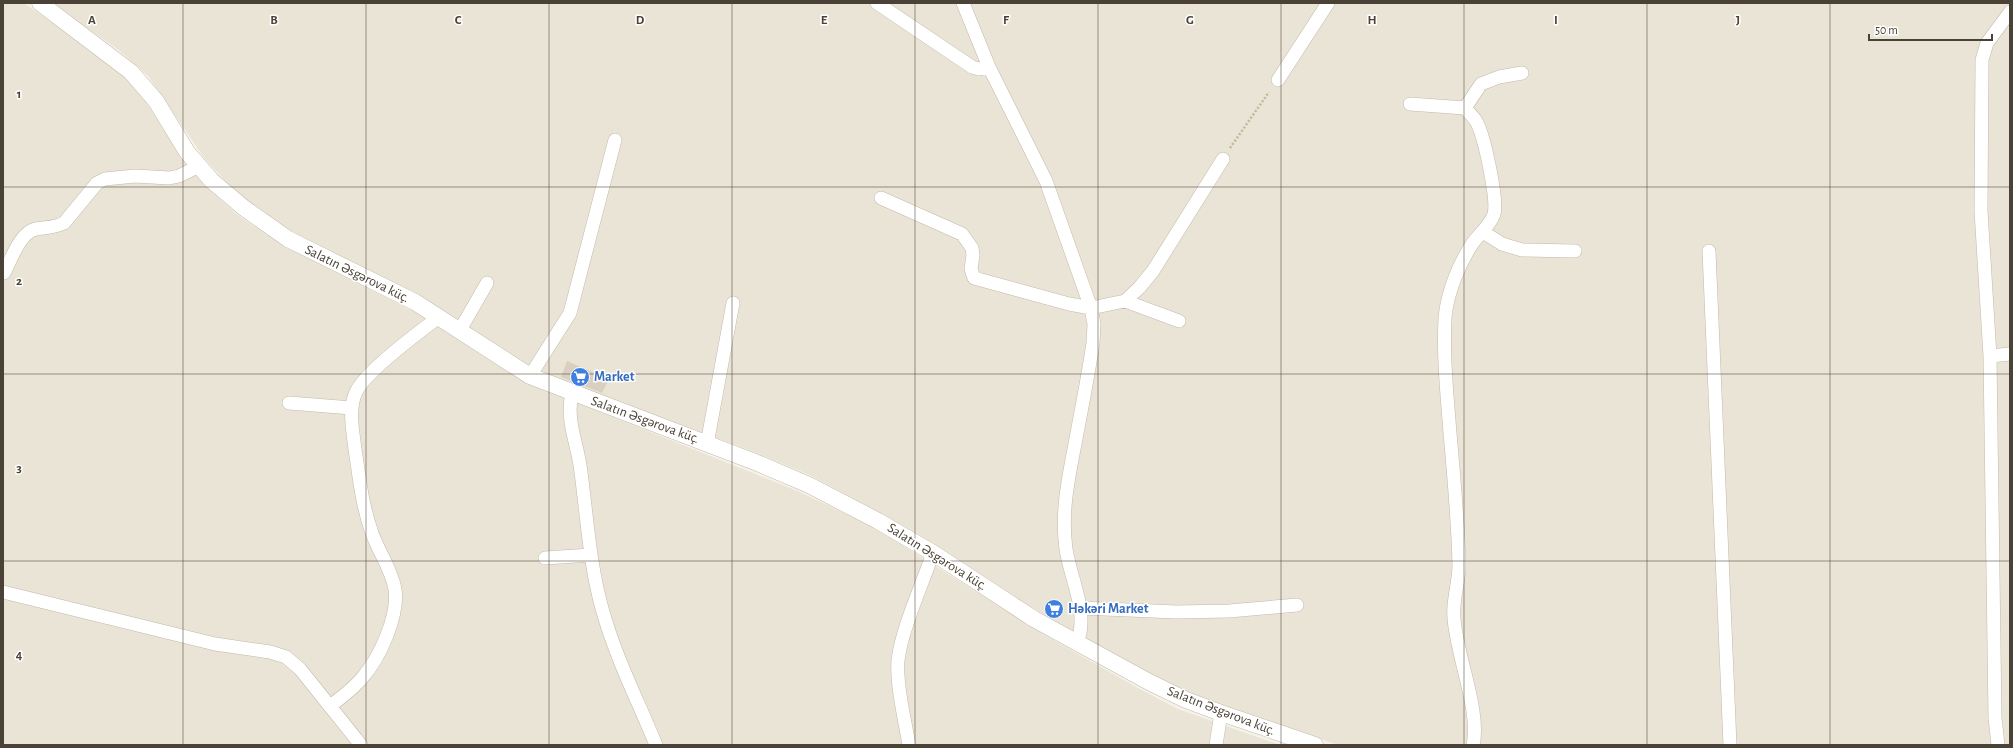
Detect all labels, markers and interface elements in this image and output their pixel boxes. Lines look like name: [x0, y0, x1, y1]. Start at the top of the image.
text: A: [88, 14, 96, 27]
text: B: [270, 14, 278, 27]
text: C: [455, 14, 462, 27]
text: D: [636, 14, 645, 27]
text: E: [821, 14, 828, 27]
text: F: [1003, 14, 1010, 27]
text: G: [1186, 14, 1194, 27]
text: H: [1367, 14, 1377, 27]
text: I: [1554, 14, 1558, 27]
text: J: [1736, 14, 1740, 27]
scale bar: [1869, 16, 1992, 42]
text: 50 m: [1875, 24, 1898, 36]
text: 1: [17, 88, 21, 101]
street label: Salatın Əsgərova küç.: [303, 243, 411, 305]
text: 2: [16, 275, 22, 288]
supermarket icon: Market: [569, 366, 591, 388]
place label: Market: [594, 370, 635, 384]
street label: Salatın Əsgərova küç.: [589, 394, 701, 446]
text: 3: [16, 462, 22, 475]
street label: Salatın Əsgərova küç.: [885, 521, 989, 593]
supermarket icon: Həkəri Market: [1043, 598, 1065, 620]
place label: Həkəri Market: [1068, 602, 1149, 616]
text: 4: [16, 649, 23, 662]
street label: Salatın Əsgərova küç.: [1165, 684, 1277, 738]

